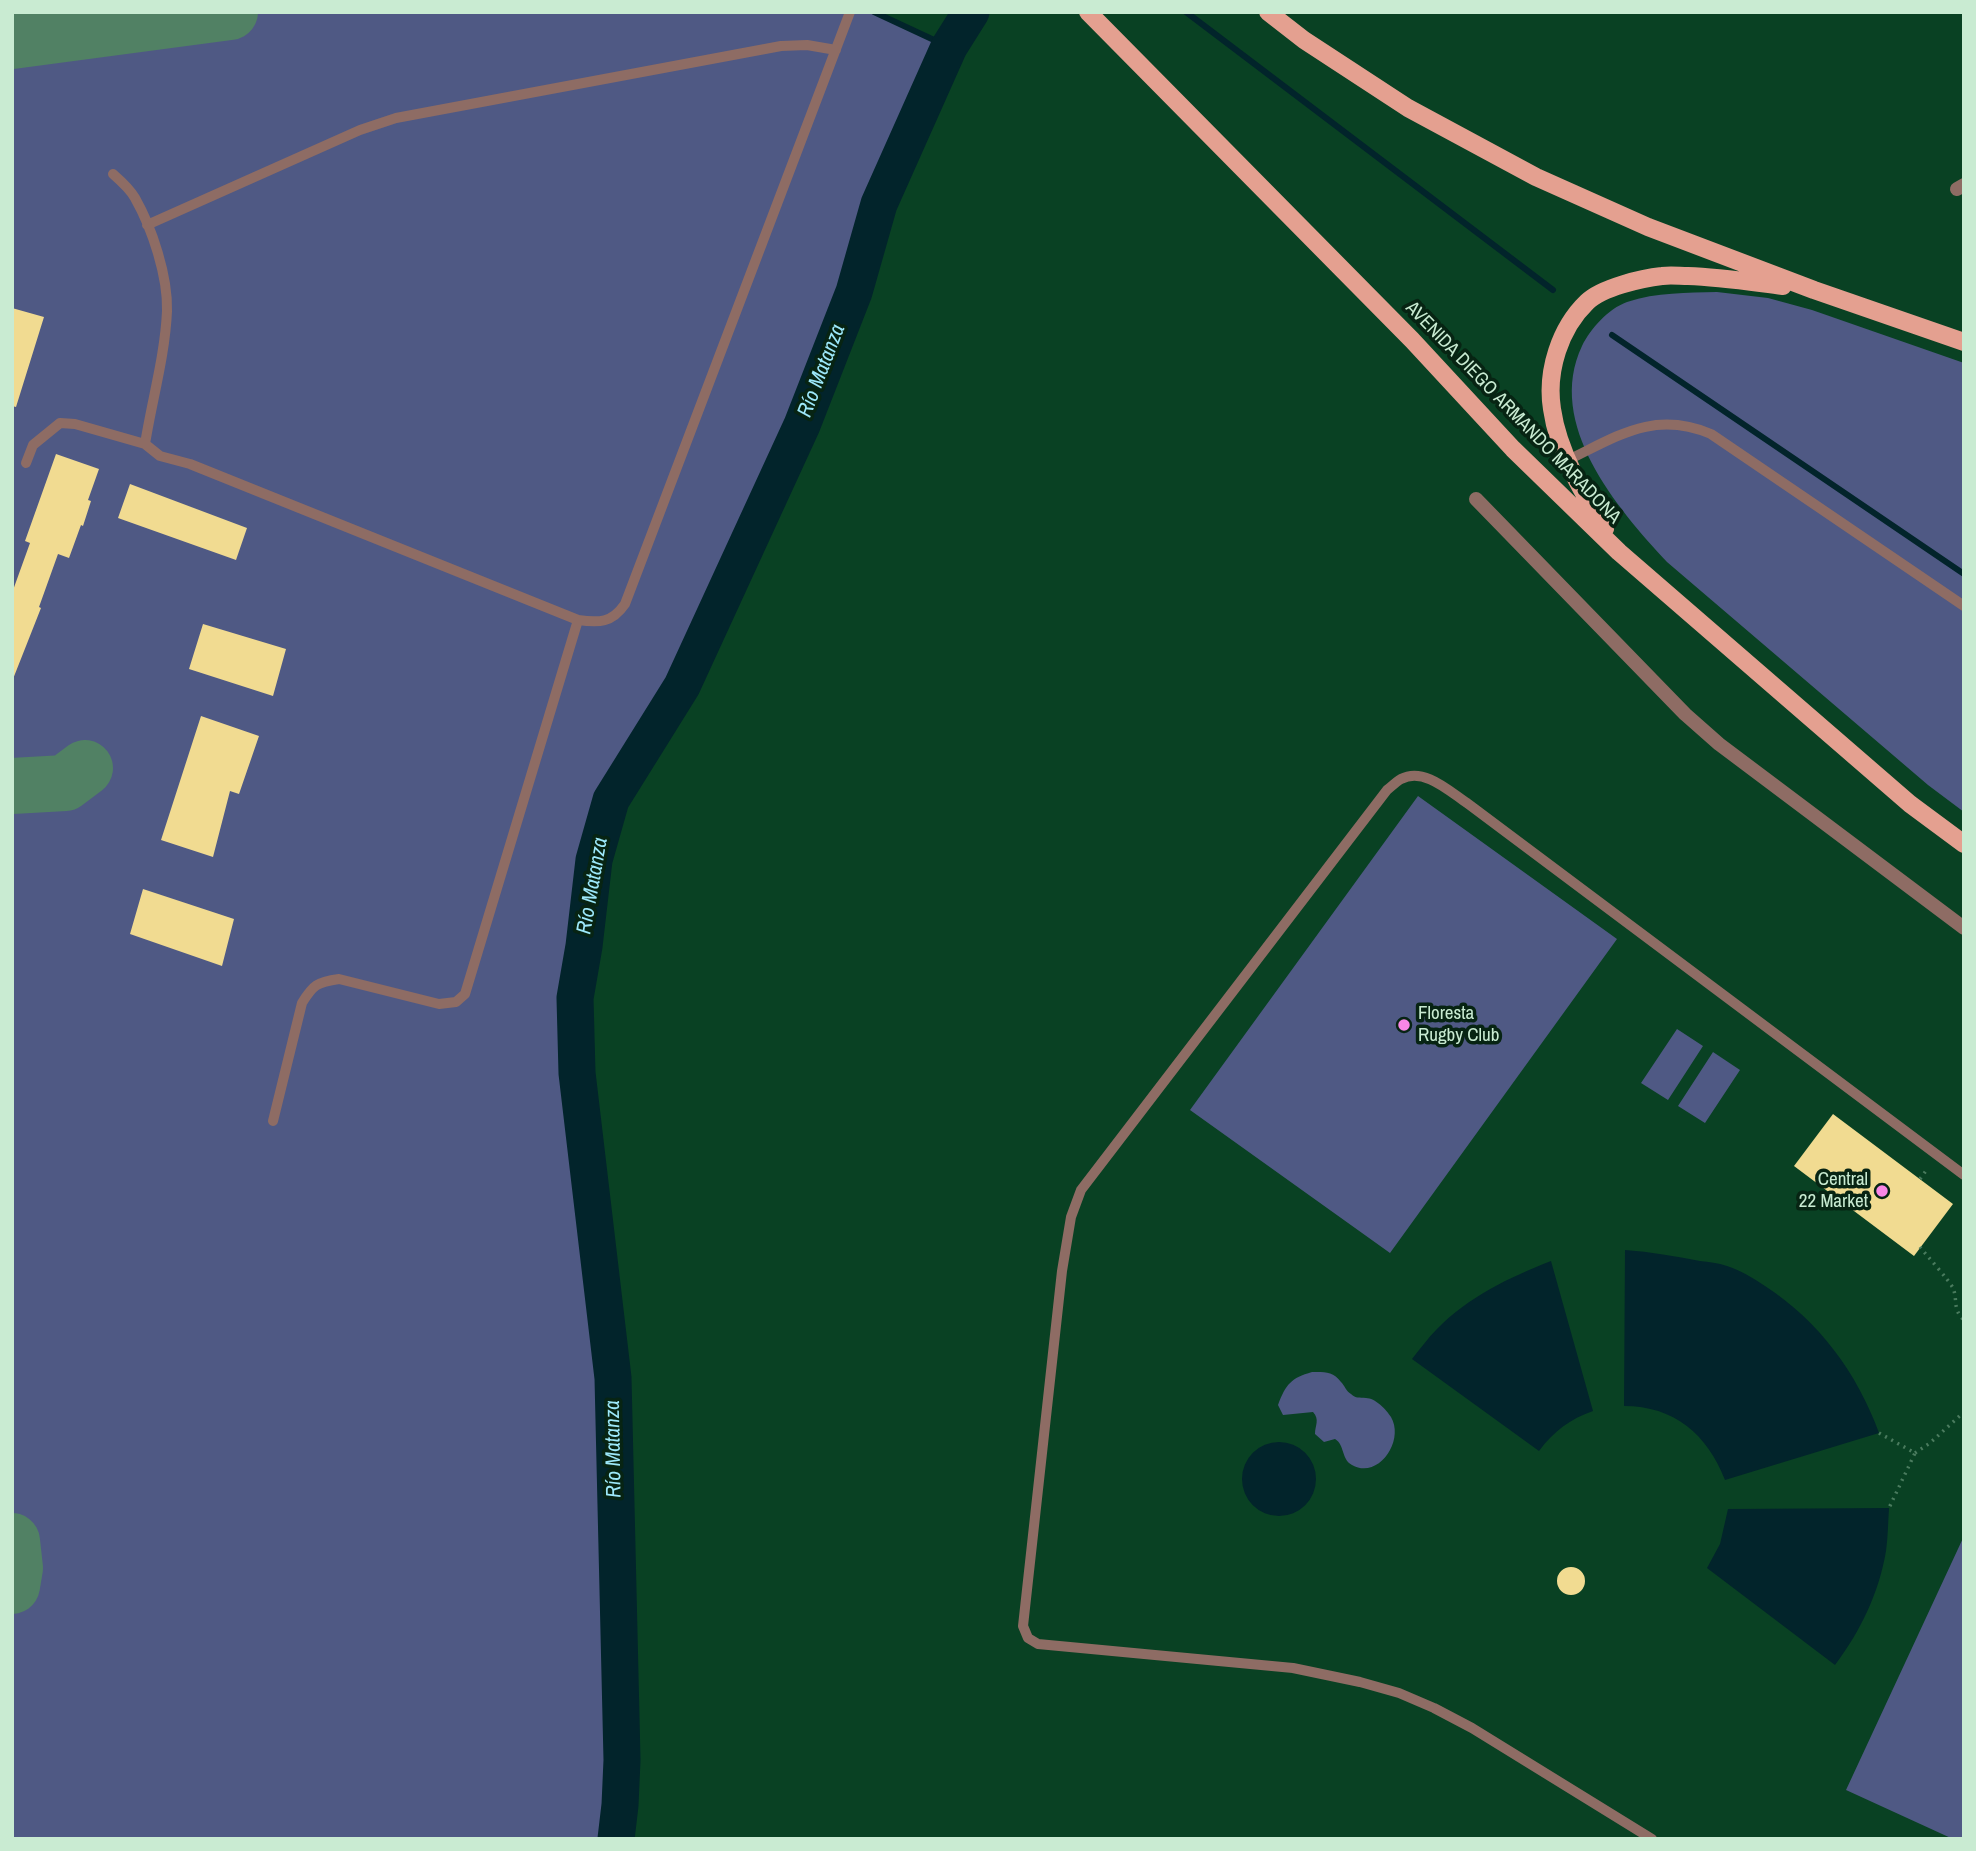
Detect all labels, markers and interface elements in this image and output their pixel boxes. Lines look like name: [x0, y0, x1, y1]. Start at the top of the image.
street label: AVENIDA DIEGO ARMANDO MARADONA: [1401, 297, 1625, 529]
water label: Río Matanza: [793, 321, 851, 421]
water label: Río Matanza: [572, 836, 614, 936]
place label: Floresta Rugby Club: [1418, 1003, 1499, 1047]
marker: Floresta Rugby Club: [1396, 1017, 1412, 1033]
place label: Central 22 Market: [1799, 1169, 1868, 1213]
marker: Central 22 Market: [1874, 1183, 1890, 1199]
water label: Río Matanza: [601, 1400, 627, 1498]

